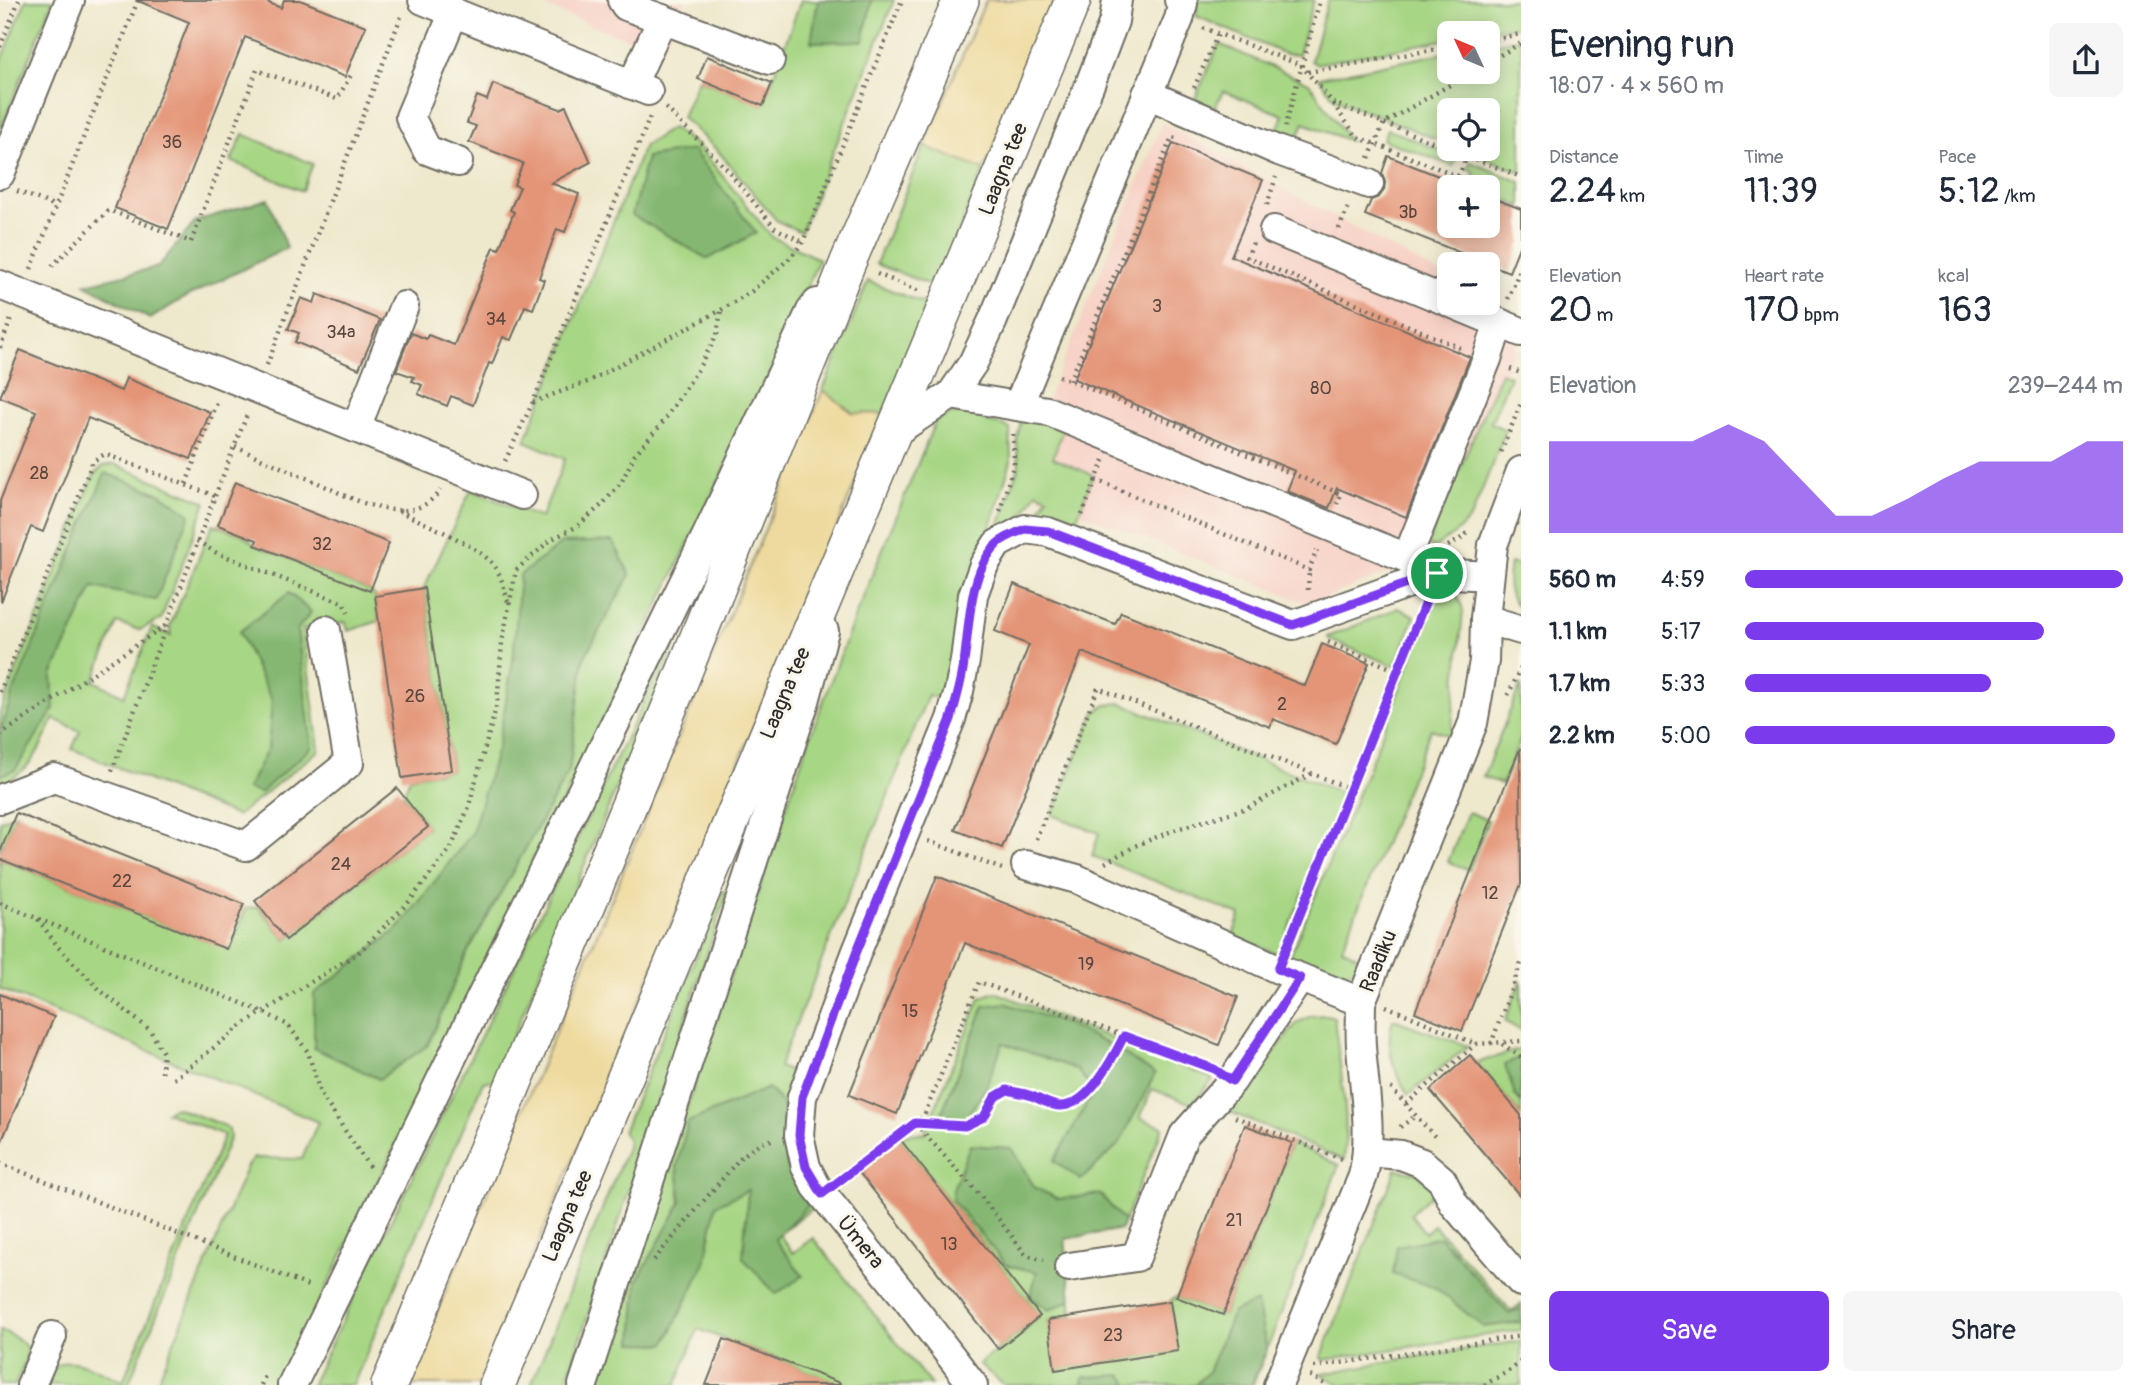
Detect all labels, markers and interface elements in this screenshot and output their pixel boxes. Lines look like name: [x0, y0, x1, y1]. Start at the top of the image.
north arrow: [1437, 21, 1500, 84]
map controls: [1437, 21, 1500, 315]
text: Evening run: [1549, 21, 1735, 69]
button: share: [2049, 23, 2123, 97]
text: 18:07 · 4 × 560 m: [1549, 71, 1724, 100]
button: locate: [1437, 98, 1500, 161]
street label: Laagna tee: [973, 118, 1034, 219]
house number: 36: [162, 131, 182, 154]
text: Distance: [1549, 145, 1618, 169]
text: Time: [1744, 145, 1783, 169]
text: Pace: [1938, 145, 1976, 169]
text: 2.24: [1549, 169, 1616, 213]
text: 11:39: [1744, 169, 1818, 213]
text: 5:12: [1938, 169, 2000, 213]
button: +: [1437, 175, 1500, 238]
text: km: [1616, 184, 1645, 208]
text: /km: [2000, 184, 2036, 208]
house number: 3b: [1399, 201, 1418, 224]
button: −: [1437, 252, 1500, 315]
text: Elevation: [1549, 264, 1621, 288]
text: Heart rate: [1744, 264, 1824, 288]
text: kcal: [1938, 264, 1969, 288]
text: 20: [1549, 288, 1592, 332]
text: 170: [1744, 288, 1800, 332]
text: 163: [1938, 288, 1992, 332]
house number: 3: [1152, 295, 1162, 318]
text: m: [1592, 303, 1613, 327]
text: bpm: [1800, 303, 1839, 327]
house number: 34: [486, 308, 507, 331]
house number: 34a: [327, 321, 355, 344]
text: Elevation: [1549, 371, 1637, 400]
text: 239–244 m: [2008, 371, 2123, 400]
house number: 80: [1310, 377, 1332, 400]
house number: 28: [29, 462, 49, 485]
house number: 32: [312, 533, 332, 556]
pin: [1407, 543, 1467, 603]
icon: arrive: [1418, 554, 1456, 592]
text: 560 m: [1549, 565, 1616, 594]
text: 4:59: [1661, 565, 1705, 594]
text: 1.1 km: [1549, 617, 1607, 646]
text: 5:17: [1661, 617, 1701, 646]
street label: Laagna tee: [754, 643, 817, 743]
text: 1.7 km: [1549, 669, 1610, 698]
text: 5:33: [1661, 669, 1705, 698]
house number: 26: [405, 685, 425, 708]
house number: 2: [1277, 693, 1287, 716]
text: 2.2 km: [1549, 721, 1615, 750]
text: 5:00: [1661, 721, 1711, 750]
house number: 24: [331, 853, 352, 876]
house number: 22: [112, 870, 132, 893]
house number: 12: [1481, 882, 1499, 905]
street label: Raadiku: [1354, 926, 1403, 996]
house number: 19: [1078, 953, 1094, 976]
house number: 15: [902, 1000, 918, 1023]
street label: Laagna tee: [536, 1166, 599, 1266]
house number: 21: [1225, 1209, 1243, 1232]
street label: Ümera: [831, 1210, 890, 1274]
house number: 13: [940, 1233, 958, 1256]
button: Save: [1549, 1291, 1829, 1371]
button: Share: [1843, 1291, 2123, 1371]
house number: 23: [1103, 1324, 1123, 1347]

